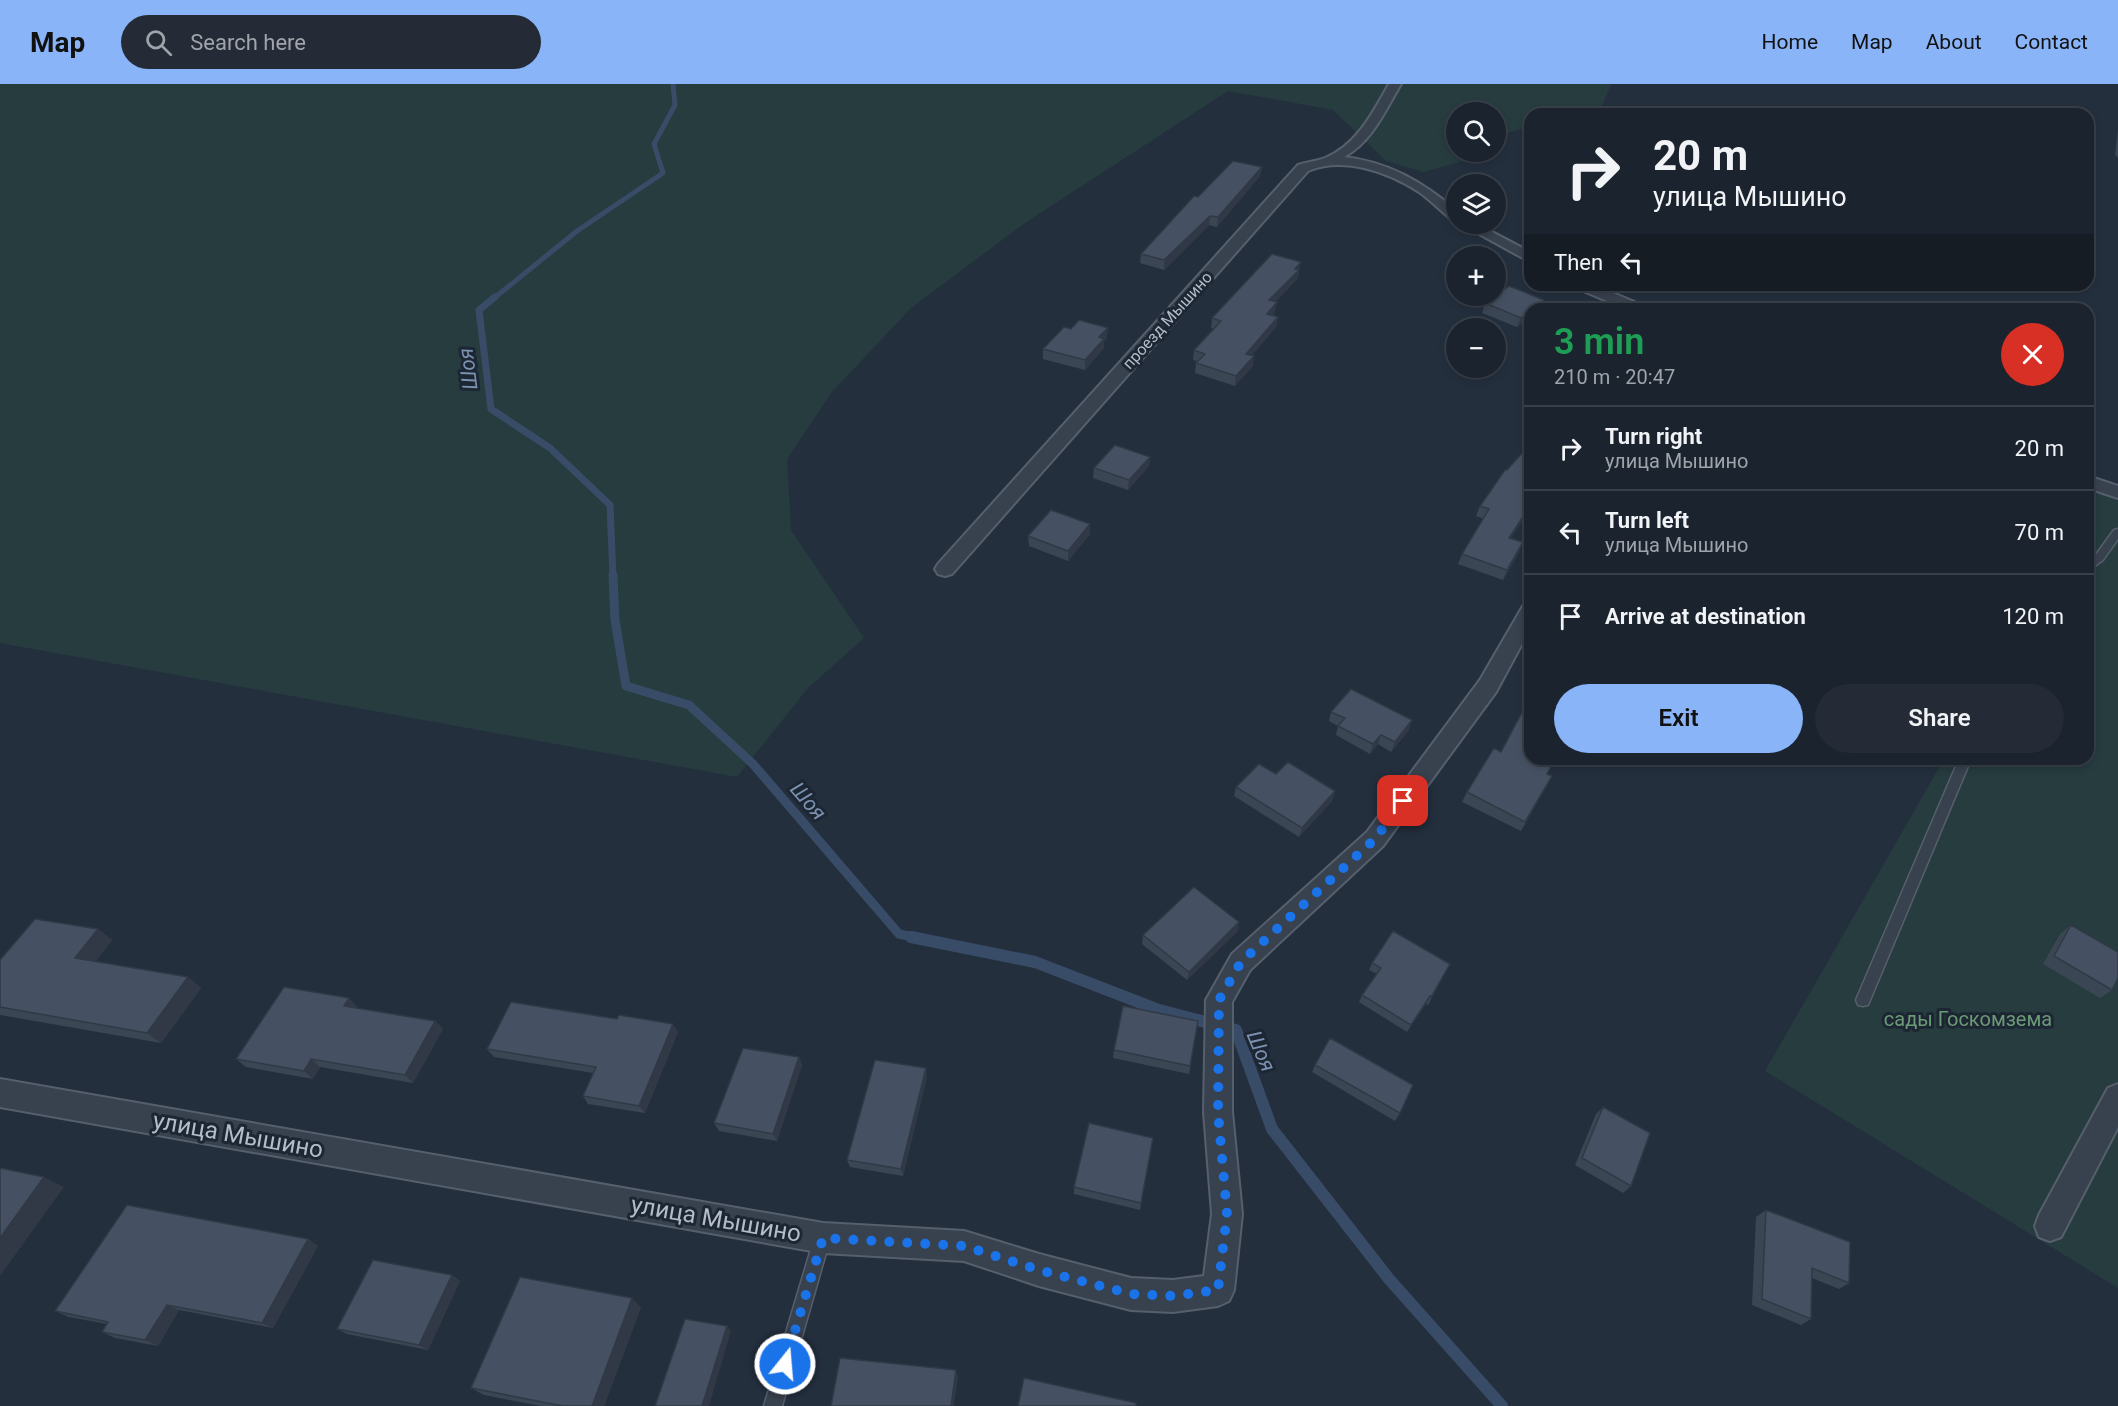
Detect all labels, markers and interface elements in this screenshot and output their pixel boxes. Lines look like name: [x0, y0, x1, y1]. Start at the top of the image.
search box: [121, 15, 541, 69]
text: Map: [30, 26, 85, 59]
icon: search: [142, 26, 175, 59]
text: Search here: [190, 30, 306, 55]
text: Home: [1762, 30, 1818, 54]
text: Map: [1851, 30, 1893, 54]
text: About: [1926, 30, 1982, 54]
text: Contact: [2015, 30, 2088, 54]
map controls: [1446, 102, 1506, 378]
button: search: [1446, 102, 1506, 162]
text: 20 m: [1653, 131, 1748, 180]
icon: right: [1554, 132, 1632, 210]
button: layers: [1446, 174, 1506, 234]
text: улица Мышино: [1653, 181, 1847, 213]
button: +: [1446, 246, 1506, 306]
icon: left: [1615, 246, 1648, 279]
text: Then: [1554, 250, 1603, 275]
street label: проезд Мышино: [1119, 268, 1216, 373]
button: −: [1446, 318, 1506, 378]
text: 3 min: [1554, 321, 1644, 363]
button: close: [2001, 323, 2064, 386]
water label: Шоя: [454, 347, 482, 391]
text: 210 m · 20:47: [1554, 365, 1675, 389]
text: Turn right: [1605, 424, 1702, 449]
icon: right: [1554, 432, 1587, 465]
text: 20 m: [2015, 436, 2064, 461]
text: улица Мышино: [1605, 449, 1749, 473]
text: Turn left: [1605, 508, 1689, 533]
icon: left: [1554, 516, 1587, 549]
text: 70 m: [2015, 520, 2064, 545]
text: улица Мышино: [1605, 533, 1749, 557]
icon: arrive: [1554, 600, 1587, 633]
text: Arrive at destination: [1605, 604, 1806, 629]
text: 120 m: [2002, 604, 2064, 629]
button: Exit: [1554, 684, 1803, 753]
button: Share: [1815, 684, 2064, 753]
pin: [1377, 775, 1428, 826]
water label: Шоя: [785, 777, 831, 825]
icon: arrive: [1386, 784, 1419, 817]
park label: сады Госкомзема: [1884, 1007, 2052, 1031]
water label: Шоя: [1242, 1027, 1280, 1075]
street label: улица Мышино: [151, 1106, 325, 1164]
street label: улица Мышино: [629, 1190, 803, 1248]
position arrow: [753, 1332, 817, 1396]

